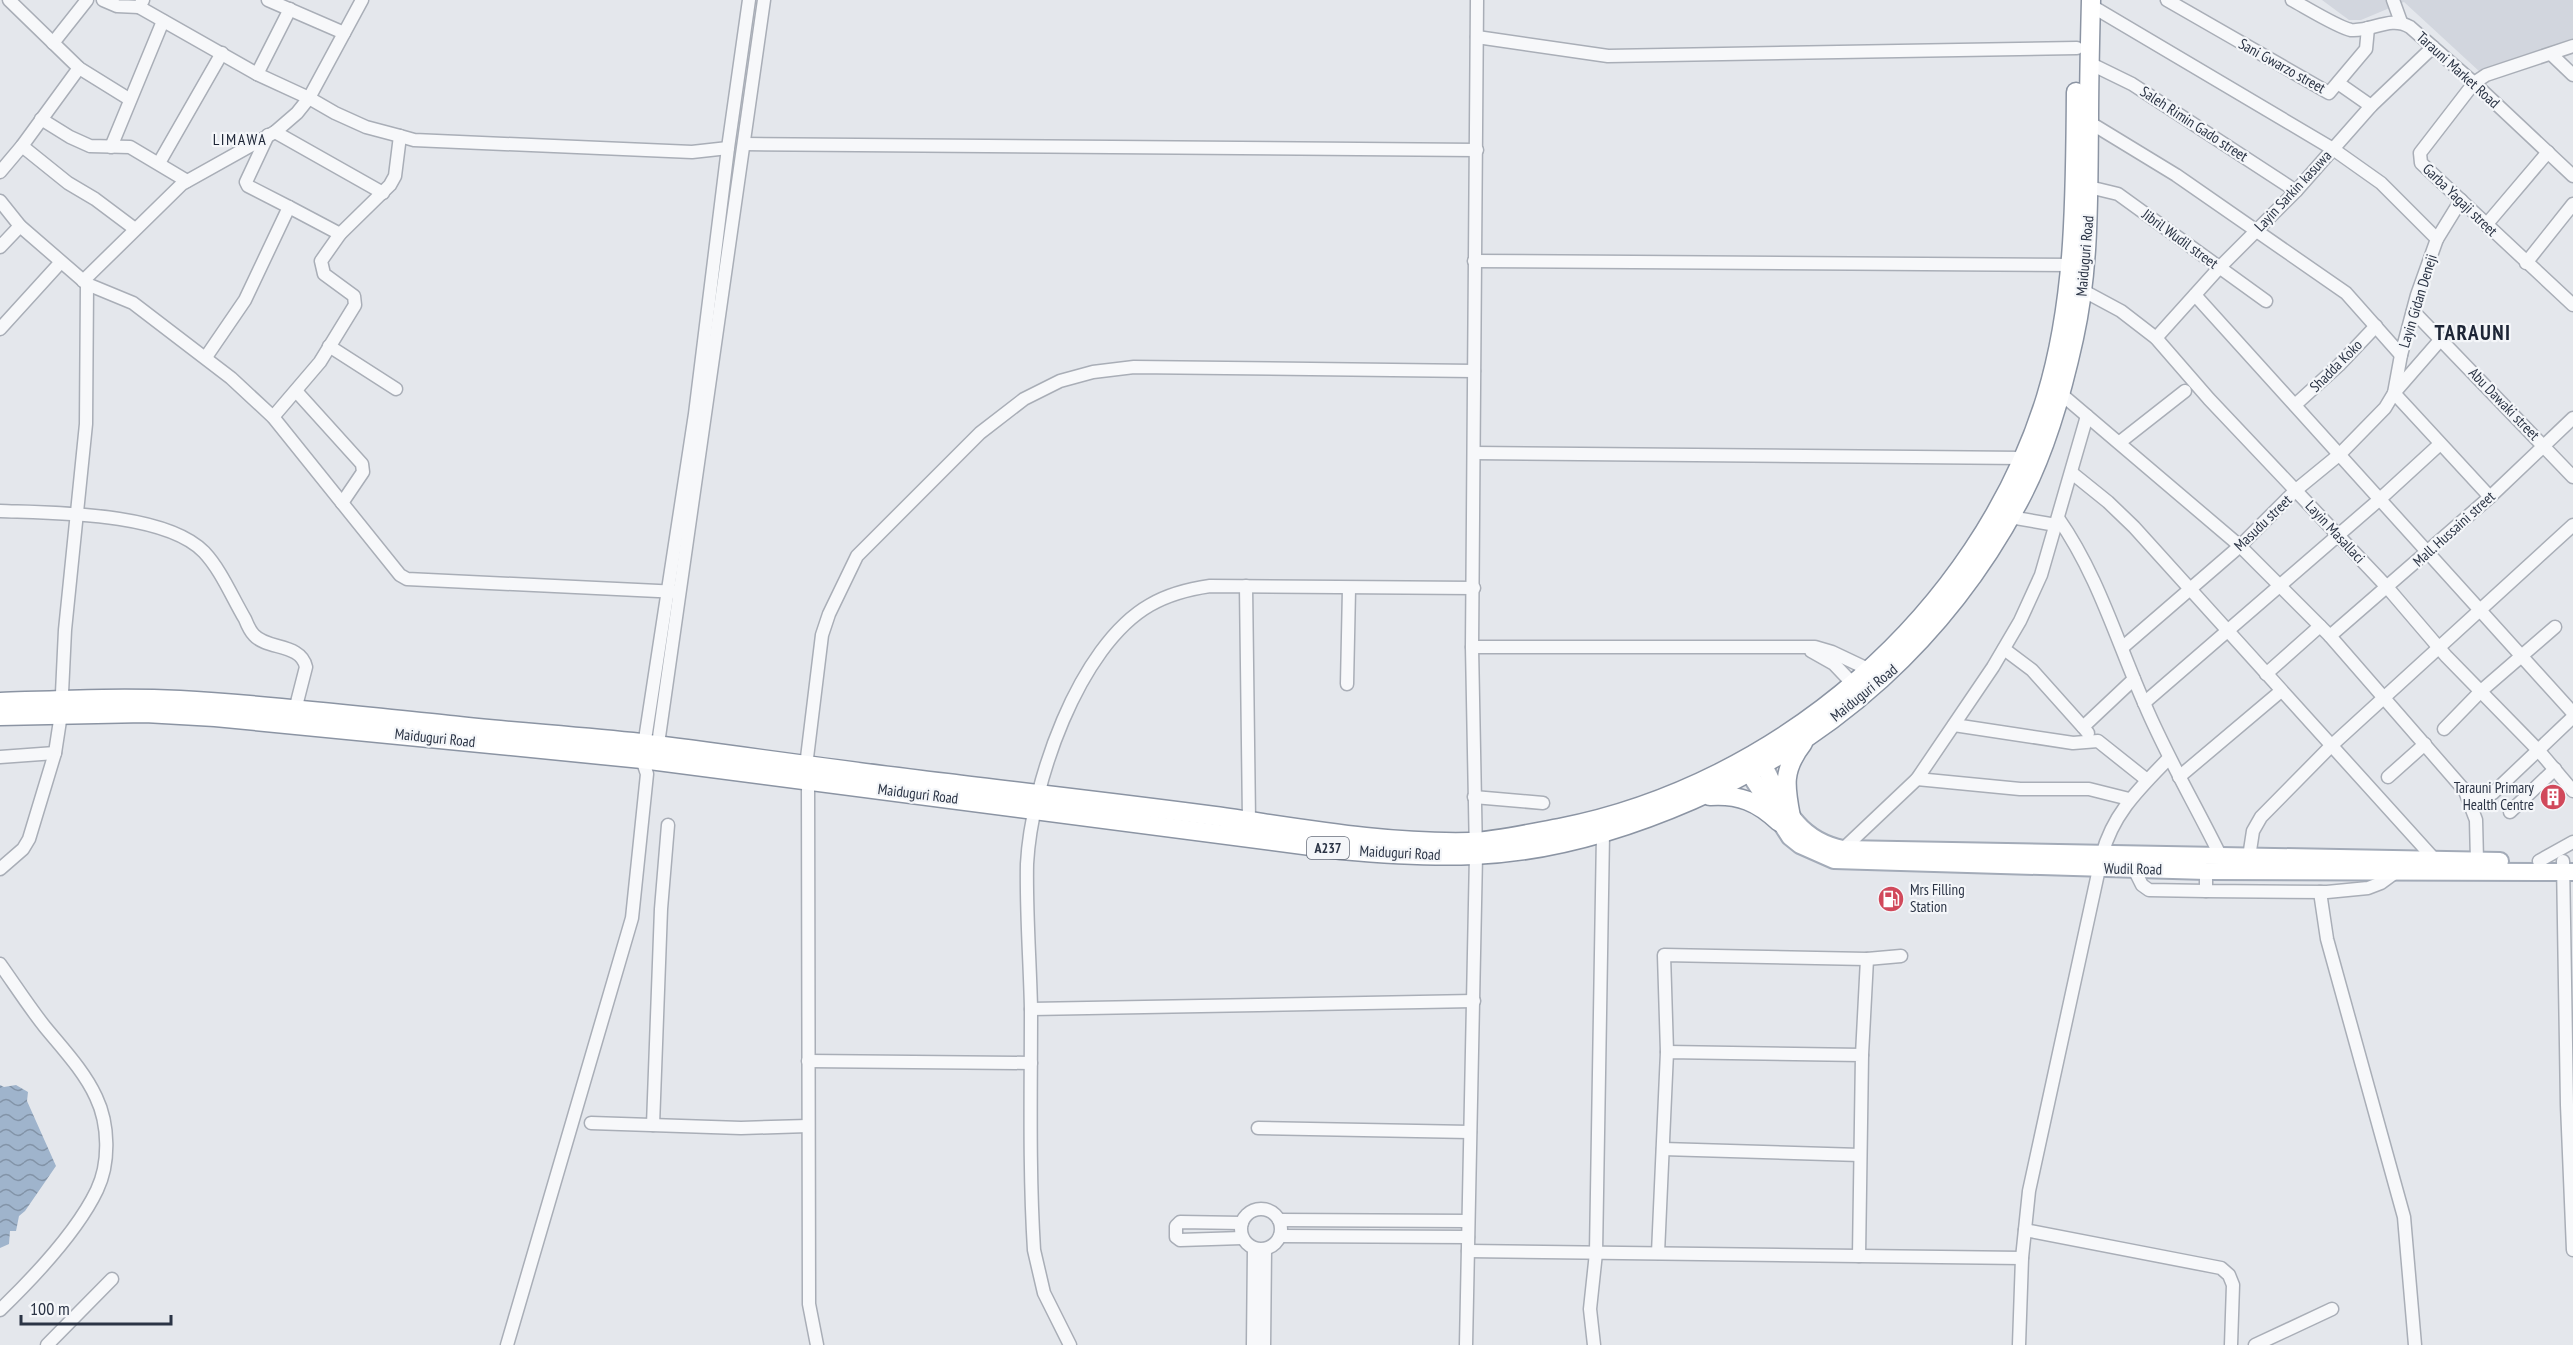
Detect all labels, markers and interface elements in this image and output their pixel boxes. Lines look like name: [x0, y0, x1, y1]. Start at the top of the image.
street label: Tarauni Market Road: [2413, 27, 2504, 112]
street label: Sani Gwarzo street: [2235, 34, 2329, 97]
street label: Saleh Rimin Gado street: [2137, 82, 2252, 165]
district label: LIMAWA: [213, 129, 267, 149]
street label: Layin Sarkin kasuwa: [2250, 146, 2335, 235]
street label: Garba Yagaji street: [2419, 159, 2502, 240]
street label: Jibril Wudil street: [2138, 204, 2222, 273]
street label: Maiduguri Road: [2072, 215, 2097, 297]
street label: Layin Gidan Deneji: [2394, 252, 2441, 350]
district label: TARAUNI: [2434, 319, 2512, 346]
street label: Shadda Koko: [2305, 335, 2366, 396]
street label: Abu Dawaki street: [2465, 363, 2544, 444]
street label: Mall. Hussaini street: [2409, 487, 2499, 571]
street label: Masudu street: [2230, 490, 2296, 555]
street label: Layin Masallaci: [2302, 496, 2369, 567]
street label: Maiduguri Road: [1826, 660, 1901, 725]
street label: Maiduguri Road: [394, 724, 476, 751]
place label: Tarauni Primary Health Centre: [2454, 778, 2534, 814]
street label: Maiduguri Road: [877, 779, 959, 808]
building icon: Tarauni Primary Health Centre: [2538, 782, 2568, 812]
road number: A237: [1307, 837, 1349, 859]
street label: Maiduguri Road: [1359, 841, 1441, 864]
street label: Wudil Road: [2104, 858, 2162, 879]
place label: Mrs Filling Station: [1910, 880, 1965, 916]
fuel station icon: Mrs Filling Station: [1876, 884, 1906, 914]
scale bar: [21, 1288, 171, 1326]
text: 100 m: [30, 1297, 70, 1320]

